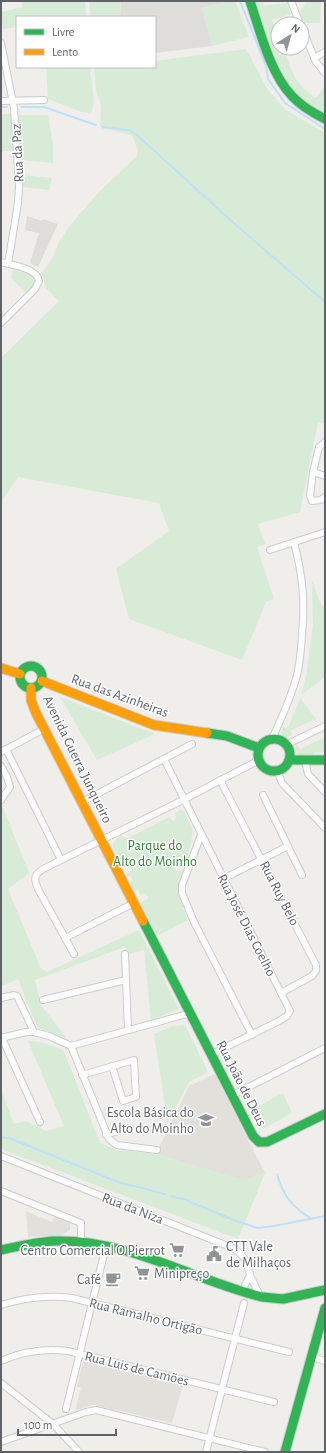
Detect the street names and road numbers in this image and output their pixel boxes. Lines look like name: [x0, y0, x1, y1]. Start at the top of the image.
street label: Rua da Paz: [9, 123, 27, 183]
street label: Rua das Azinheiras: [69, 672, 170, 720]
street label: Avenida Guerra Junqueiro: [40, 693, 114, 826]
street label: Rua Ruy Belo: [257, 859, 301, 928]
street label: Rua José Dias Coelho: [214, 872, 278, 979]
street label: Rua João de Deus: [214, 1038, 269, 1128]
street label: Rua da Niza: [100, 1191, 166, 1227]
street label: Rua Ramalho Ortigão: [88, 1296, 204, 1338]
street label: Rua Luis de Camões: [83, 1349, 190, 1389]

